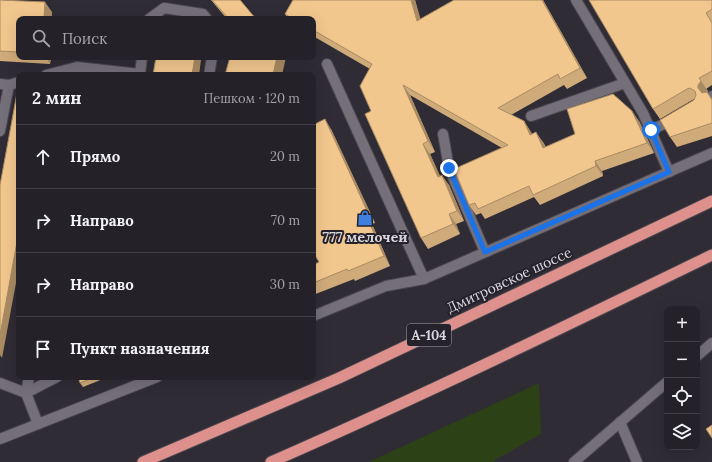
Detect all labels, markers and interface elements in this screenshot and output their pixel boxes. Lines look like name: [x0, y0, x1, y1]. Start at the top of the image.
search box: [16, 16, 316, 60]
icon: search: [30, 27, 52, 49]
text: Поиск: [62, 29, 107, 48]
text: 2 мин: [32, 87, 82, 109]
text: Пешком · 120 m: [204, 90, 300, 107]
route start: [642, 121, 660, 139]
icon: ahead: [32, 146, 54, 168]
text: Прямо: [70, 147, 120, 166]
text: 20 m: [270, 148, 300, 165]
route end: [440, 159, 458, 177]
shop icon: 777 мелочей: [356, 209, 374, 227]
icon: right: [32, 210, 54, 232]
text: Направо: [70, 211, 134, 230]
text: 70 m: [271, 212, 300, 229]
place label: 777 мелочей: [323, 228, 407, 246]
street label: Дмитровское шоссе: [444, 243, 575, 317]
icon: right: [32, 274, 54, 296]
text: Направо: [70, 275, 134, 294]
text: 30 m: [270, 276, 300, 293]
map controls: [664, 306, 700, 450]
button: +: [664, 306, 700, 342]
road number: А-104: [407, 324, 451, 346]
icon: arrive: [32, 338, 54, 360]
text: Пункт назначения: [70, 339, 210, 358]
button: −: [664, 342, 700, 378]
button: locate: [664, 378, 700, 414]
button: layers: [664, 414, 700, 450]

